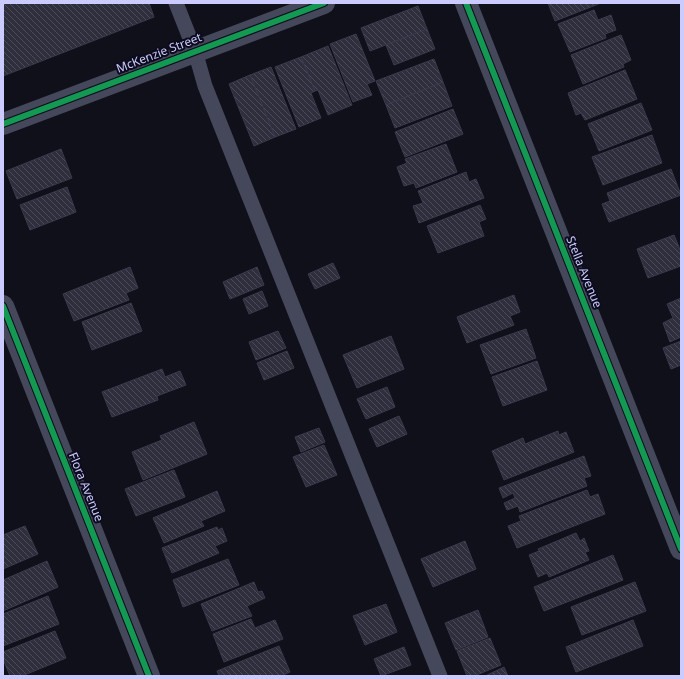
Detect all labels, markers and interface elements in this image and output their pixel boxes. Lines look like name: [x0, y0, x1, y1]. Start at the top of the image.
street label: McKenzie Street: [114, 28, 205, 77]
street label: Stella Avenue: [562, 233, 607, 310]
street label: Flora Avenue: [65, 450, 108, 524]

